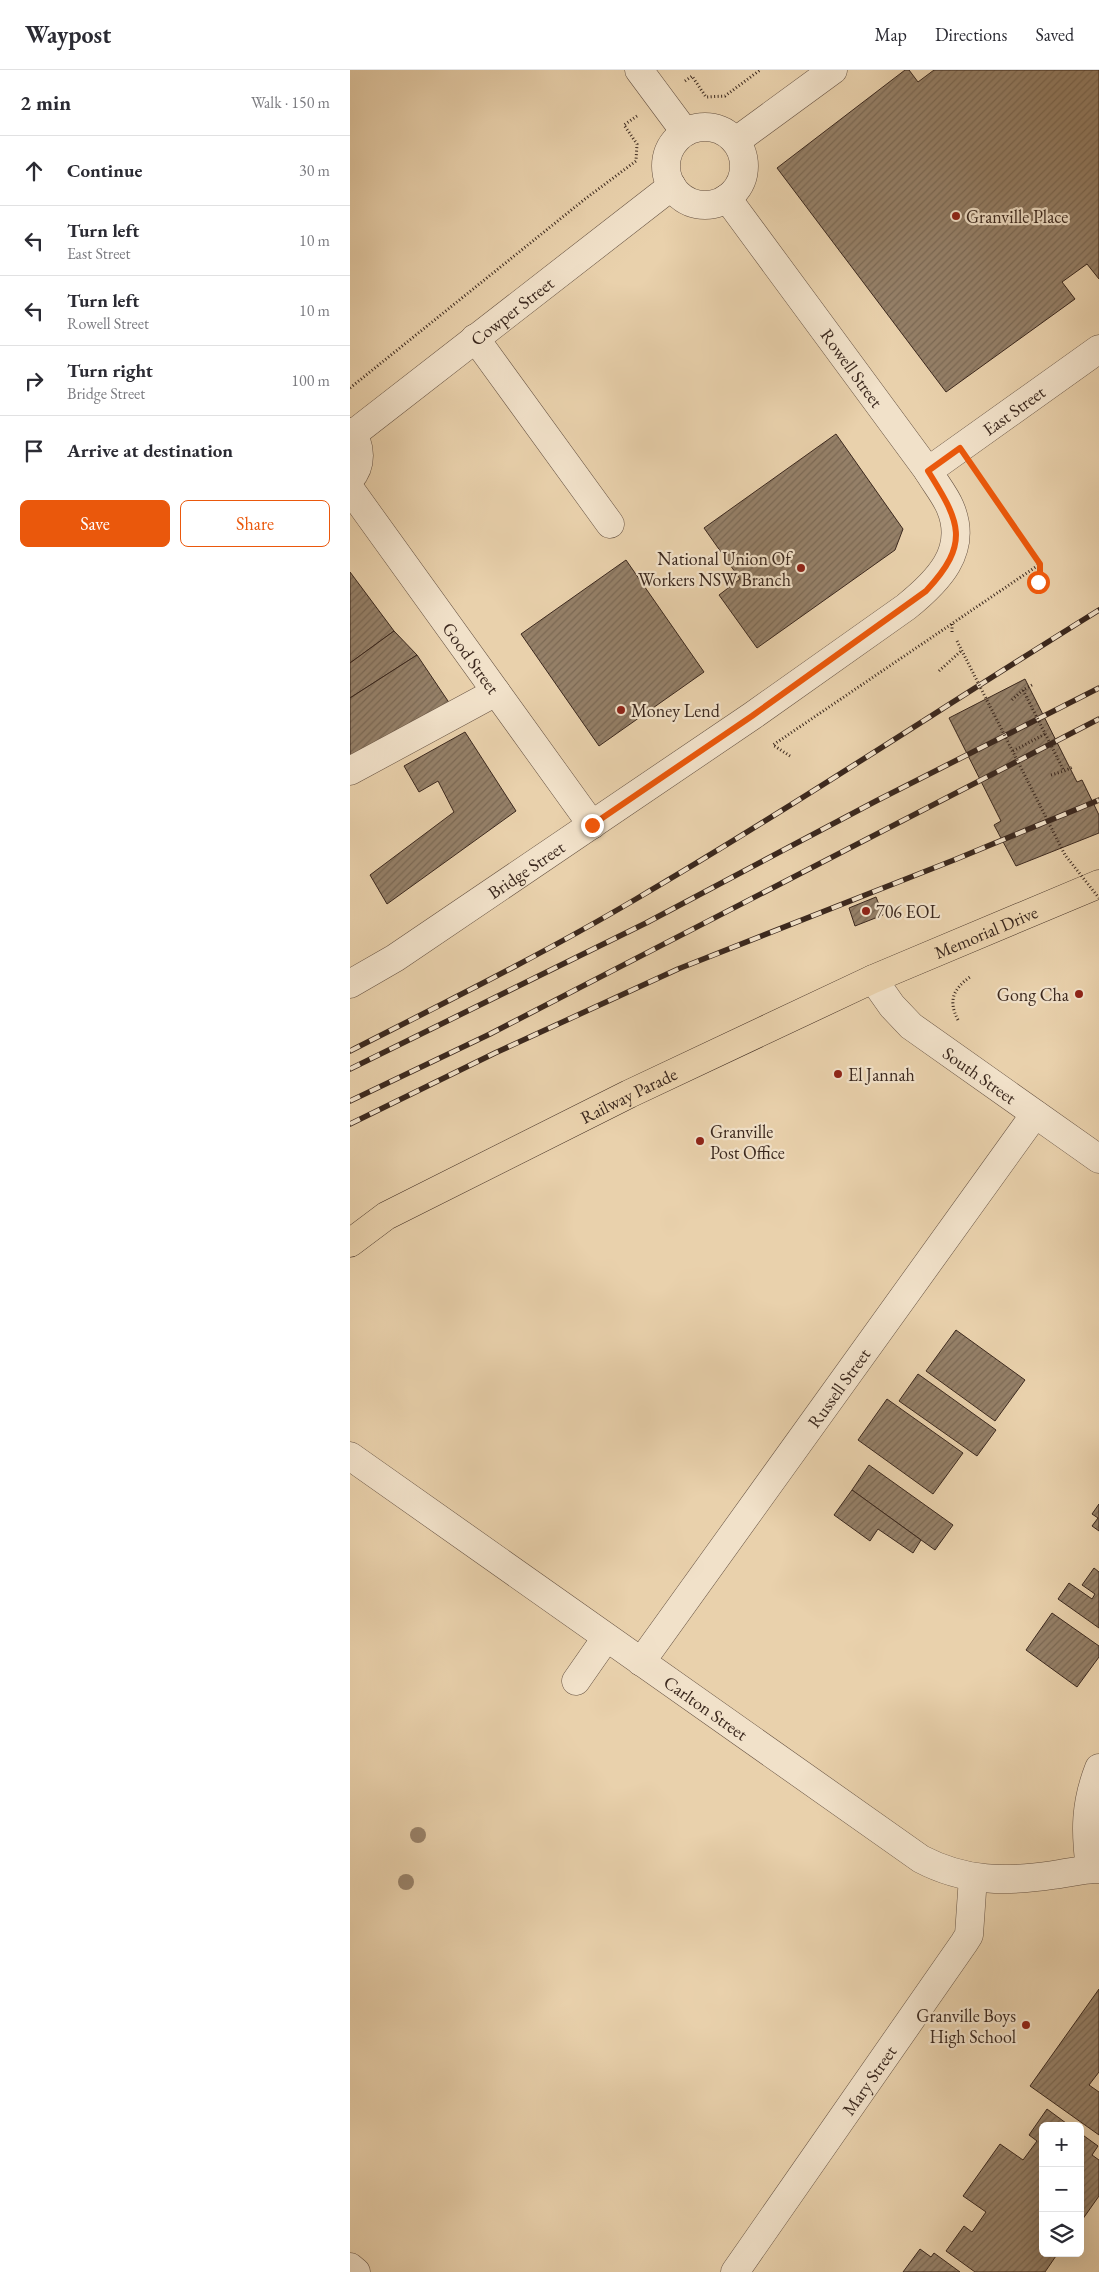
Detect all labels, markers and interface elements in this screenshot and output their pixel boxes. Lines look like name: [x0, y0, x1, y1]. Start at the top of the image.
text: Waypost: [25, 19, 111, 50]
text: Map: [875, 23, 907, 46]
text: Directions: [935, 23, 1007, 46]
text: Saved: [1035, 23, 1074, 46]
text: 2 min: [20, 89, 71, 116]
text: Walk · 150 m: [251, 92, 330, 113]
icon: ahead: [20, 157, 48, 185]
text: Continue: [67, 158, 142, 183]
text: 30 m: [299, 160, 330, 181]
place label: Granville Place: [966, 205, 1068, 228]
marker: Granville Place: [950, 210, 962, 222]
text: Turn left: [67, 218, 139, 243]
icon: left: [20, 227, 48, 255]
text: 10 m: [299, 230, 330, 251]
text: East Street: [67, 243, 131, 264]
street label: Cowper Street: [465, 271, 558, 350]
text: Turn left: [67, 288, 139, 313]
icon: left: [20, 297, 48, 325]
text: 10 m: [299, 300, 330, 321]
text: Rowell Street: [67, 313, 149, 334]
street label: Rowell Street: [816, 324, 889, 412]
text: Turn right: [67, 358, 153, 383]
icon: right: [20, 367, 48, 395]
text: 100 m: [291, 370, 330, 391]
street label: East Street: [978, 380, 1050, 440]
text: Bridge Street: [67, 383, 145, 404]
icon: arrive: [20, 437, 48, 465]
text: Arrive at destination: [67, 438, 233, 463]
button: Save: [20, 500, 170, 547]
button: Share: [180, 500, 330, 547]
place label: National Union Of Workers NSW Branch: [638, 547, 793, 591]
marker: National Union Of Workers NSW Branch: [795, 562, 807, 574]
route start: [1027, 571, 1050, 594]
street label: Good Street: [438, 617, 505, 699]
place label: Money Lend: [631, 699, 721, 722]
marker: Money Lend: [615, 704, 627, 716]
route end: [581, 814, 604, 837]
street label: Bridge Street: [483, 835, 569, 904]
place label: 706 EOL: [876, 900, 940, 923]
street label: Memorial Drive: [931, 900, 1041, 963]
marker: 706 EOL: [860, 905, 872, 917]
place label: Gong Cha: [997, 983, 1070, 1006]
marker: Gong Cha: [1073, 988, 1085, 1000]
street label: South Street: [939, 1041, 1021, 1109]
street label: Railway Parade: [576, 1062, 681, 1128]
place label: El Jannah: [848, 1063, 915, 1086]
marker: El Jannah: [832, 1068, 844, 1080]
place label: Granville Post Office: [710, 1120, 785, 1164]
marker: Granville Post Office: [694, 1135, 706, 1147]
street label: Russell Street: [802, 1343, 875, 1432]
street label: Carlton Street: [660, 1670, 753, 1745]
place label: Granville Boys High School: [916, 2004, 1016, 2048]
marker: Granville Boys High School: [1020, 2019, 1032, 2031]
street label: Mary Street: [836, 2040, 901, 2119]
map controls: [1039, 2122, 1084, 2257]
button: +: [1039, 2122, 1084, 2167]
button: −: [1039, 2167, 1084, 2212]
button: layers: [1039, 2212, 1084, 2257]

